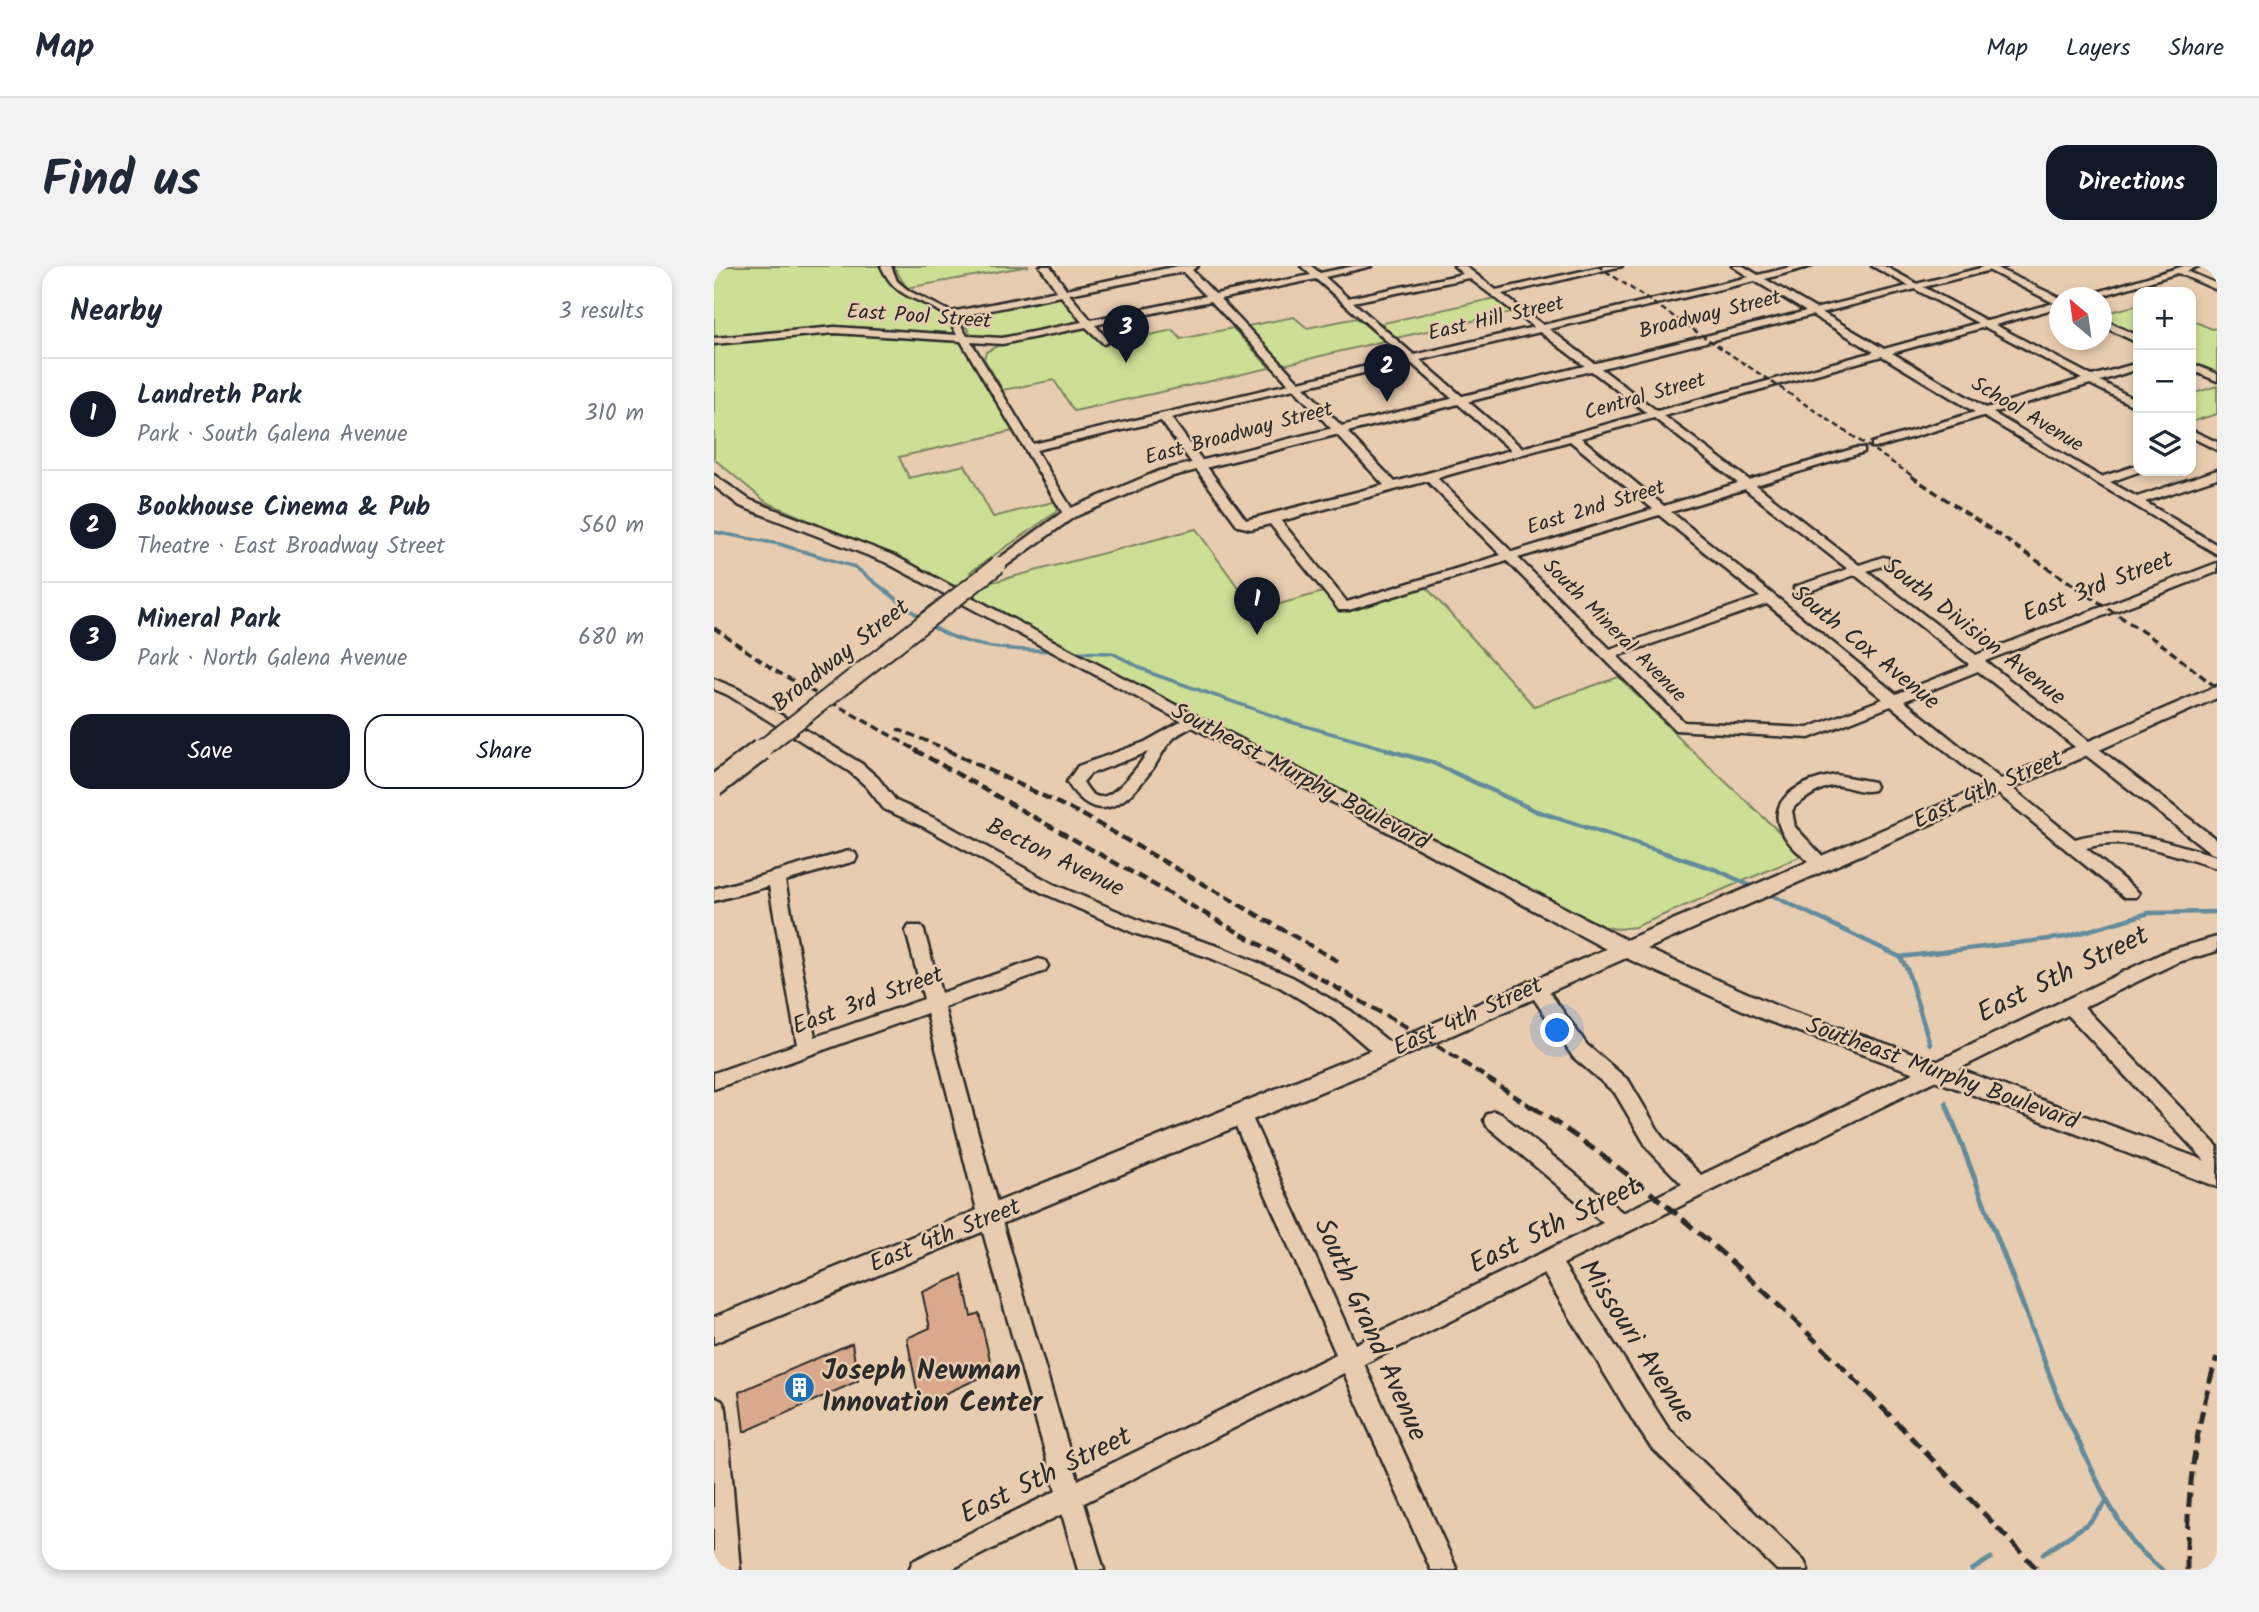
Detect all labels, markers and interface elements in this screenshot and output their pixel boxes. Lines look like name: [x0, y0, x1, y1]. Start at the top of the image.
text: Map: [35, 22, 95, 75]
text: Map: [1986, 29, 2028, 68]
text: Layers: [2066, 29, 2130, 68]
text: Share: [2168, 29, 2224, 68]
text: Find us: [42, 143, 200, 221]
button: Directions: [2046, 145, 2217, 220]
street label: Broadway Street: [1635, 281, 1786, 349]
street label: East Hill Street: [1425, 287, 1568, 351]
north arrow: [2049, 287, 2112, 350]
map controls: [2133, 287, 2196, 476]
button: +: [2133, 287, 2196, 350]
text: Nearby: [70, 288, 162, 336]
text: 3 results: [558, 294, 644, 330]
street label: East Pool Street: [846, 295, 993, 339]
pin: 3: [1103, 305, 1149, 363]
pin: 2: [1364, 344, 1410, 402]
button: −: [2133, 350, 2196, 413]
street label: Central Street: [1580, 364, 1710, 430]
street label: School Avenue: [1964, 368, 2090, 462]
text: Landreth Park: [137, 375, 301, 417]
street label: East Broadway Street: [1141, 393, 1337, 475]
text: 1: [90, 396, 96, 432]
text: 310 m: [585, 396, 644, 432]
button: layers: [2133, 413, 2196, 476]
text: Park · South Galena Avenue: [137, 417, 408, 453]
street label: East 2nd Street: [1523, 471, 1670, 545]
text: Bookhouse Cinema & Pub: [137, 487, 430, 529]
text: 2: [86, 508, 100, 544]
text: 560 m: [580, 508, 644, 544]
text: Theatre · East Broadway Street: [137, 529, 445, 565]
street label: East 3rd Street: [2017, 540, 2180, 634]
street label: South Division Avenue: [1874, 548, 2074, 716]
street label: South Mineral Avenue: [1534, 551, 1694, 711]
street label: South Cox Avenue: [1782, 575, 1948, 721]
pin: 1: [1234, 577, 1280, 635]
street label: Broadway Street: [763, 589, 919, 723]
text: Mineral Park: [137, 599, 280, 641]
text: 3: [87, 620, 99, 656]
text: 680 m: [578, 620, 644, 656]
text: Park · North Galena Avenue: [137, 641, 407, 677]
street label: Southeast Murphy Boulevard: [1164, 692, 1437, 862]
button: Save: [70, 714, 350, 789]
button: Share: [364, 714, 644, 789]
street label: East 4th Street: [1907, 739, 2070, 840]
street label: Becton Avenue: [979, 808, 1131, 908]
street label: East 5th Street: [1969, 913, 2158, 1036]
street label: East 3rd Street: [787, 955, 950, 1046]
street label: East 4th Street: [1387, 966, 1550, 1067]
street label: Southeast Murphy Boulevard: [1800, 1006, 2085, 1142]
your location: [1540, 1013, 1574, 1047]
street label: East 5th Street: [1461, 1164, 1650, 1287]
street label: East 4th Street: [863, 1188, 1027, 1284]
street label: South Grand Avenue: [1301, 1211, 1440, 1449]
street label: Missouri Avenue: [1566, 1251, 1706, 1434]
place label: Joseph Newman Innovation Center: [822, 1349, 1044, 1426]
building icon: Joseph Newman Innovation Center: [782, 1370, 816, 1404]
street label: East 5th Street: [952, 1414, 1141, 1537]

